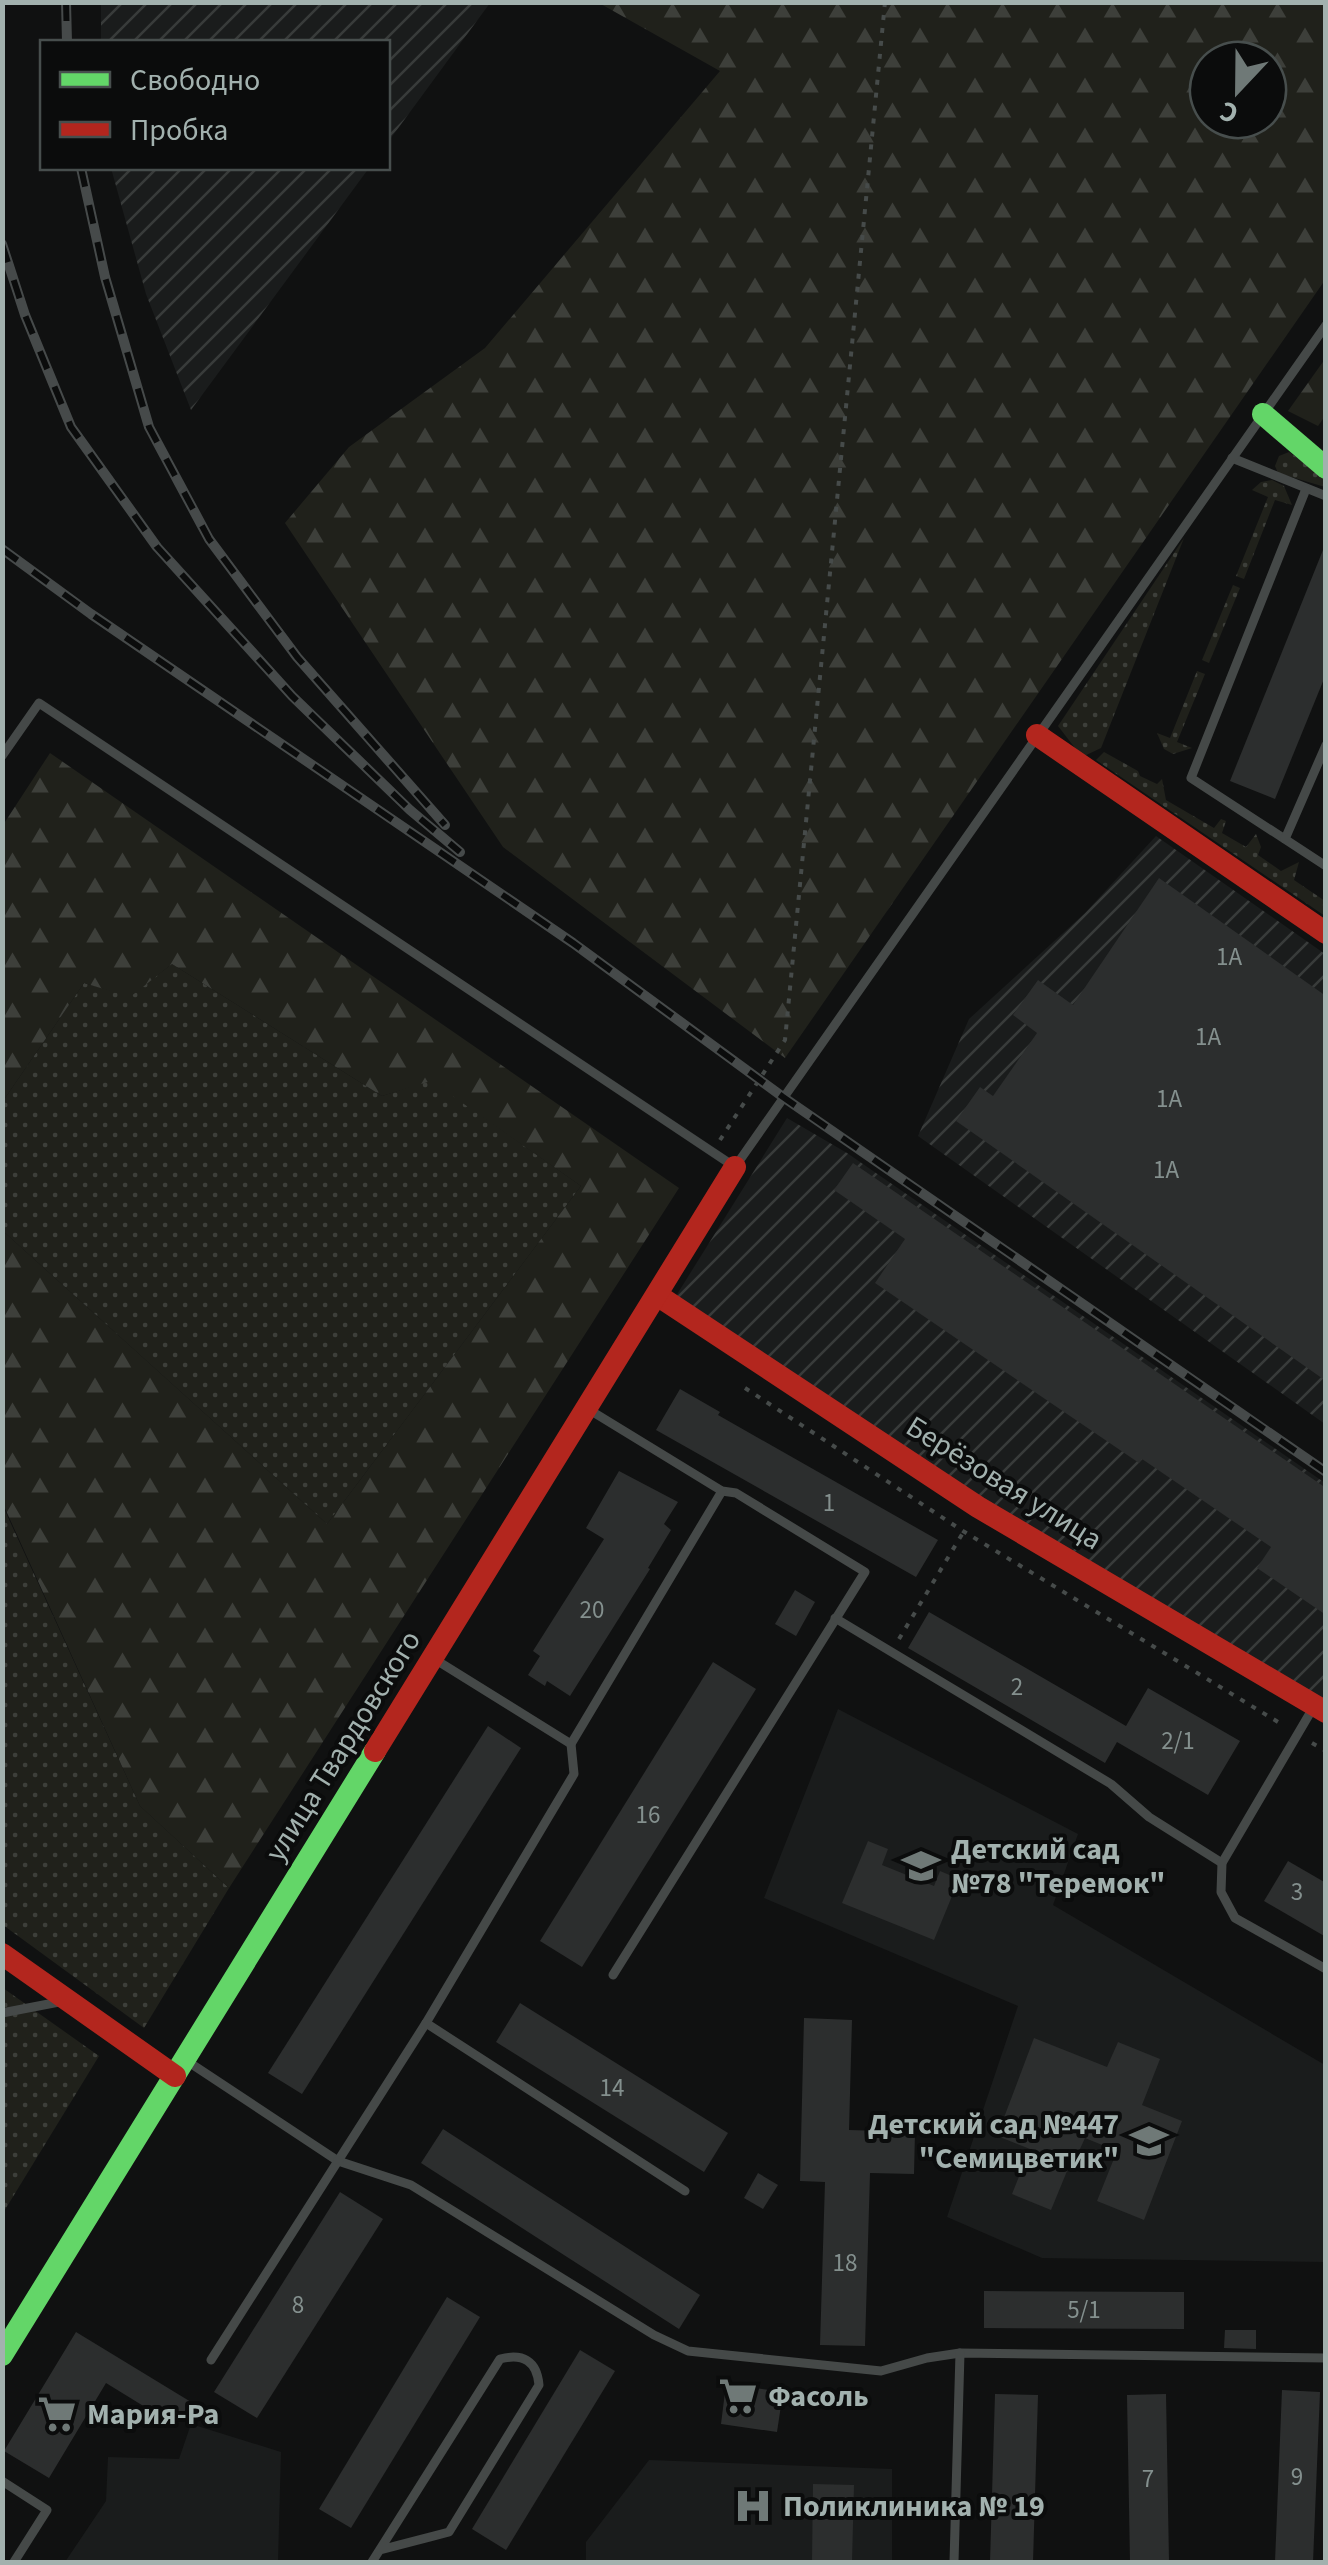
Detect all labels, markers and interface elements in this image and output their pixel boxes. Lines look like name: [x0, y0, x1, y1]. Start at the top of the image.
legend: [40, 40, 390, 170]
north arrow: [1188, 40, 1288, 140]
text: Свободно: [130, 59, 260, 102]
text: С: [1214, 91, 1244, 134]
text: Пробка: [130, 109, 228, 152]
house number: 1А: [1216, 939, 1242, 975]
house number: 1А: [1195, 1019, 1221, 1055]
house number: 1А: [1156, 1081, 1182, 1117]
house number: 1А: [1153, 1152, 1179, 1188]
street label: Берёзовая улица: [898, 1405, 1110, 1561]
house number: 1: [823, 1485, 835, 1521]
house number: 20: [580, 1592, 604, 1628]
street label: улица Твардовского: [254, 1622, 432, 1870]
house number: 2: [1011, 1669, 1023, 1705]
house number: 2/1: [1161, 1723, 1195, 1759]
house number: 16: [636, 1797, 660, 1833]
place label: Детский сад №78 "Теремок": [951, 1828, 1165, 1905]
school or university icon: Детский сад №78 "Теремок": [900, 1845, 942, 1887]
house number: 3: [1291, 1874, 1303, 1910]
house number: 14: [600, 2070, 624, 2106]
place label: Детский сад №447 "Семицветик": [868, 2103, 1119, 2180]
school or university icon: Детский сад №447 "Семицветик": [1128, 2120, 1170, 2162]
house number: 18: [833, 2245, 857, 2281]
house number: 8: [292, 2287, 304, 2323]
house number: 5/1: [1067, 2292, 1101, 2328]
supermarket icon: Фасоль: [717, 2375, 759, 2417]
place label: Фасоль: [768, 2375, 869, 2418]
supermarket icon: Мария-Ра: [36, 2393, 78, 2435]
place label: Мария-Ра: [87, 2393, 219, 2436]
house number: 9: [1291, 2459, 1303, 2495]
house number: 7: [1142, 2461, 1154, 2497]
hospital icon: Поликлиника № 19: [732, 2485, 774, 2527]
place label: Поликлиника № 19: [783, 2485, 1045, 2528]

